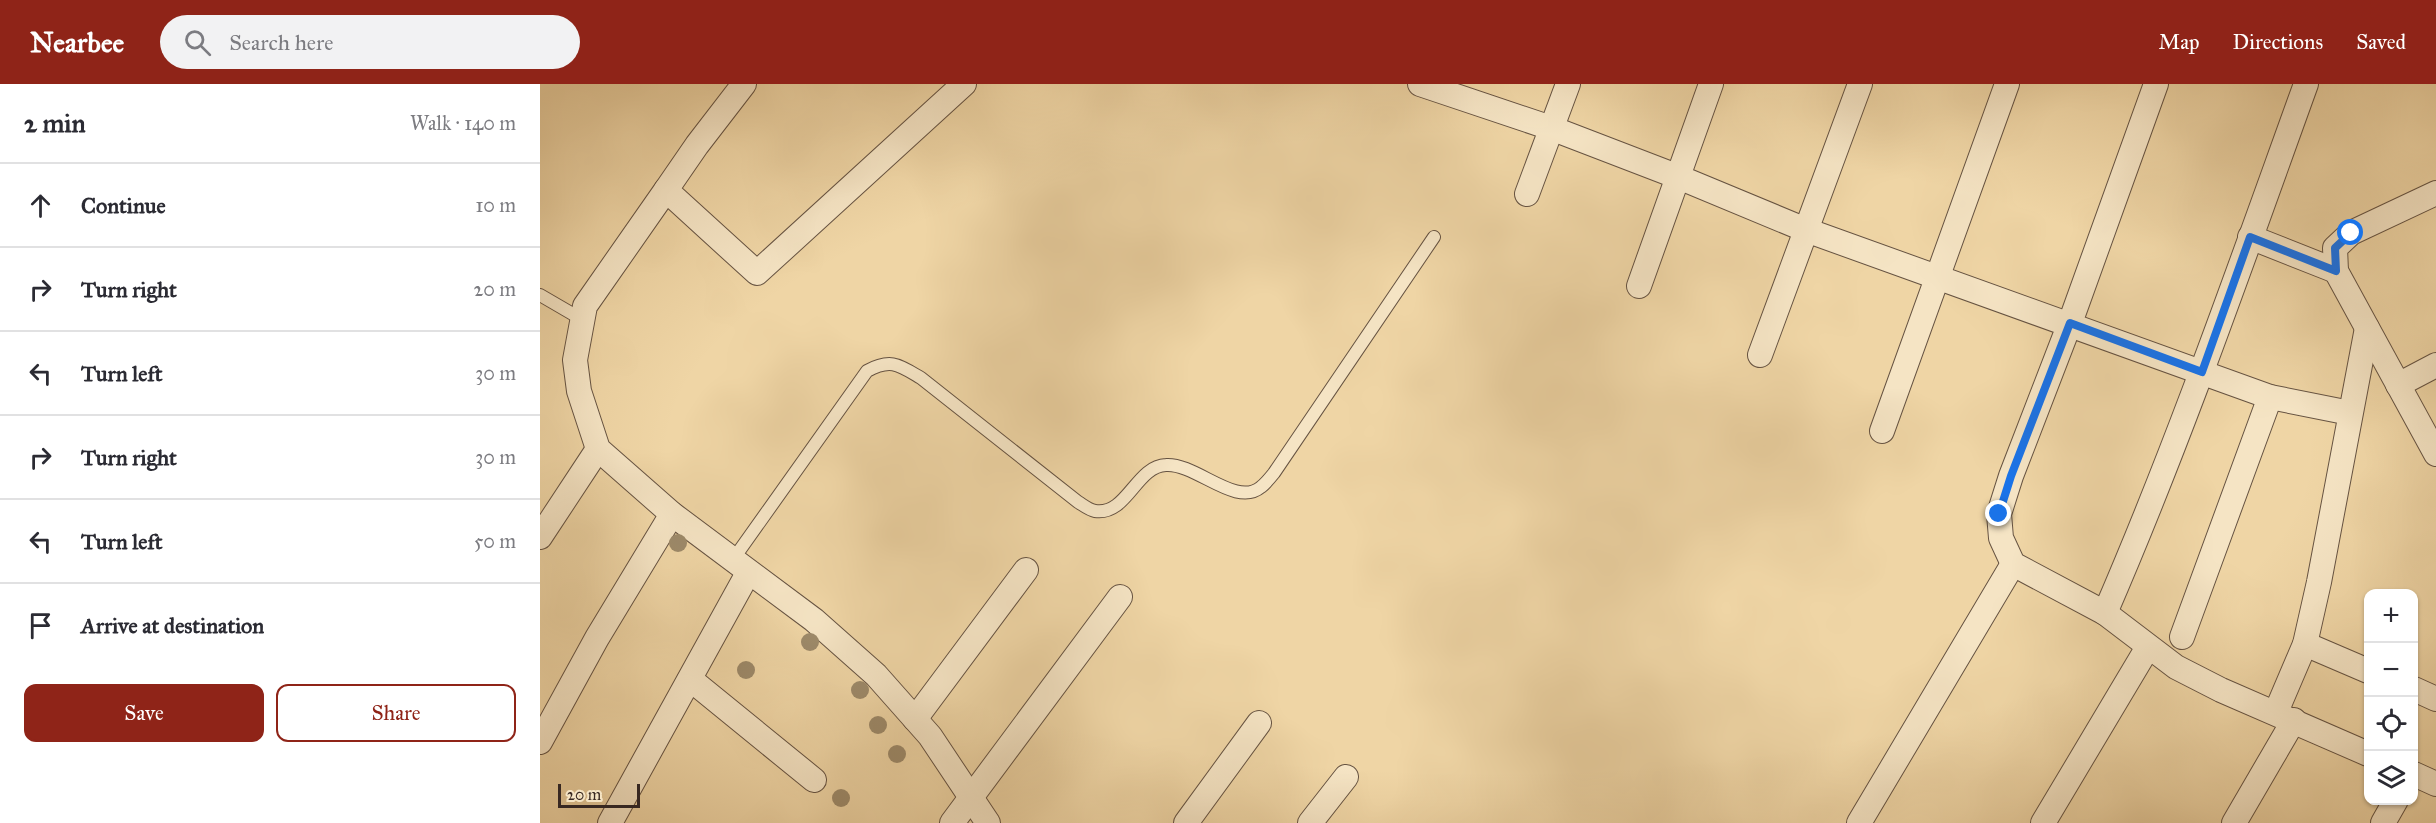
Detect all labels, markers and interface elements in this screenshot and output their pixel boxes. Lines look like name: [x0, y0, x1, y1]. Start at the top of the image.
search box: [160, 15, 580, 69]
text: Nearbee: [30, 25, 124, 60]
icon: search: [181, 26, 214, 59]
text: Search here: [229, 29, 333, 56]
text: Map: [2159, 29, 2200, 55]
text: Directions: [2233, 29, 2323, 55]
text: Saved: [2356, 29, 2406, 55]
text: 2 min: [24, 107, 85, 139]
text: Walk · 140 m: [410, 111, 516, 135]
icon: ahead: [24, 189, 57, 222]
text: Continue: [81, 192, 166, 219]
text: 10 m: [475, 193, 516, 217]
route start: [2337, 219, 2363, 245]
icon: right: [24, 273, 57, 306]
text: Turn right: [81, 276, 177, 303]
text: 20 m: [473, 277, 516, 301]
icon: left: [24, 357, 57, 390]
text: Turn left: [81, 360, 163, 387]
text: 30 m: [475, 361, 516, 385]
icon: right: [24, 441, 57, 474]
text: Turn right: [81, 444, 177, 471]
text: 30 m: [475, 445, 516, 469]
route end: [1985, 500, 2011, 526]
icon: left: [24, 525, 57, 558]
text: Turn left: [81, 528, 163, 555]
text: 50 m: [474, 529, 516, 553]
map controls: [2364, 589, 2418, 805]
button: +: [2364, 589, 2418, 643]
icon: arrive: [24, 609, 57, 642]
text: Arrive at destination: [81, 612, 264, 639]
button: −: [2364, 643, 2418, 697]
button: Save: [24, 684, 264, 742]
button: Share: [276, 684, 516, 742]
button: locate: [2364, 697, 2418, 751]
button: layers: [2364, 751, 2418, 805]
scale bar: [558, 781, 640, 808]
text: 20 m: [567, 785, 601, 804]

